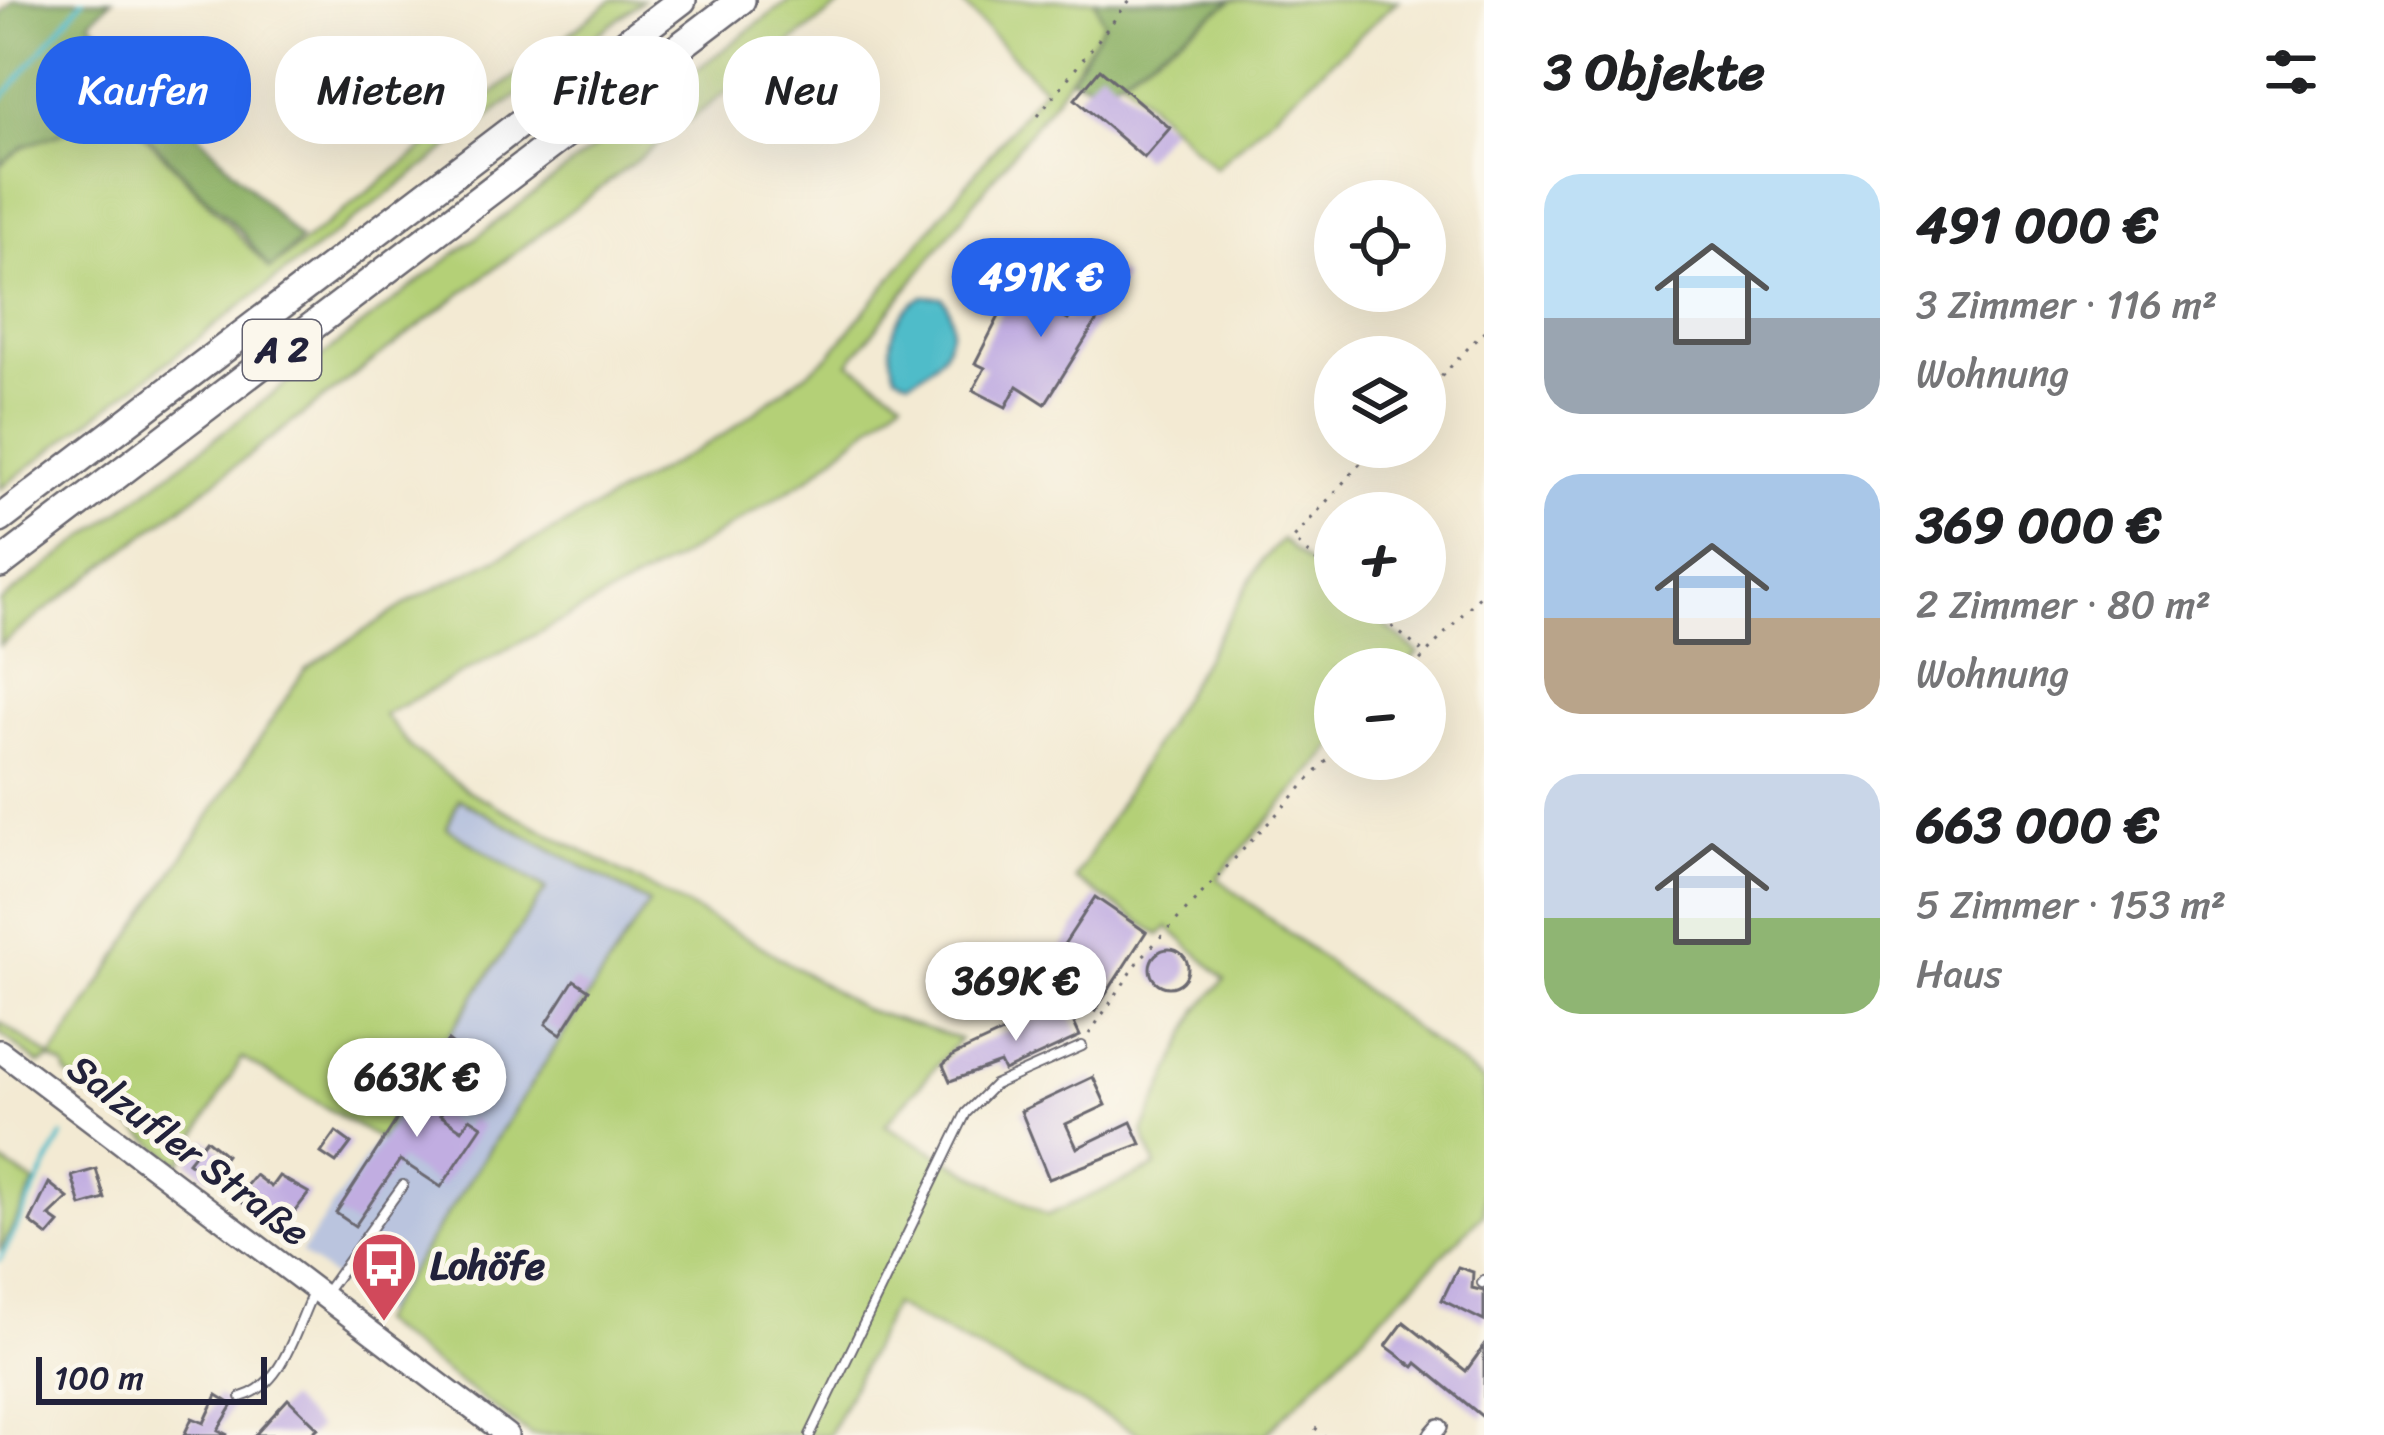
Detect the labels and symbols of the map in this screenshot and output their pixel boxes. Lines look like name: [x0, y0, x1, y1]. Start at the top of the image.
pin: 491K €: [943, 238, 1139, 340]
road number: A 2: [243, 320, 321, 380]
pin: 369K €: [918, 942, 1114, 1044]
street label: Salzufler Straße: [52, 1035, 326, 1265]
pin: 663K €: [319, 1038, 515, 1140]
bus stop icon: Lohöfe: [349, 1230, 419, 1324]
place label: Lohöfe: [430, 1231, 545, 1300]
scale bar: [36, 1351, 267, 1404]

